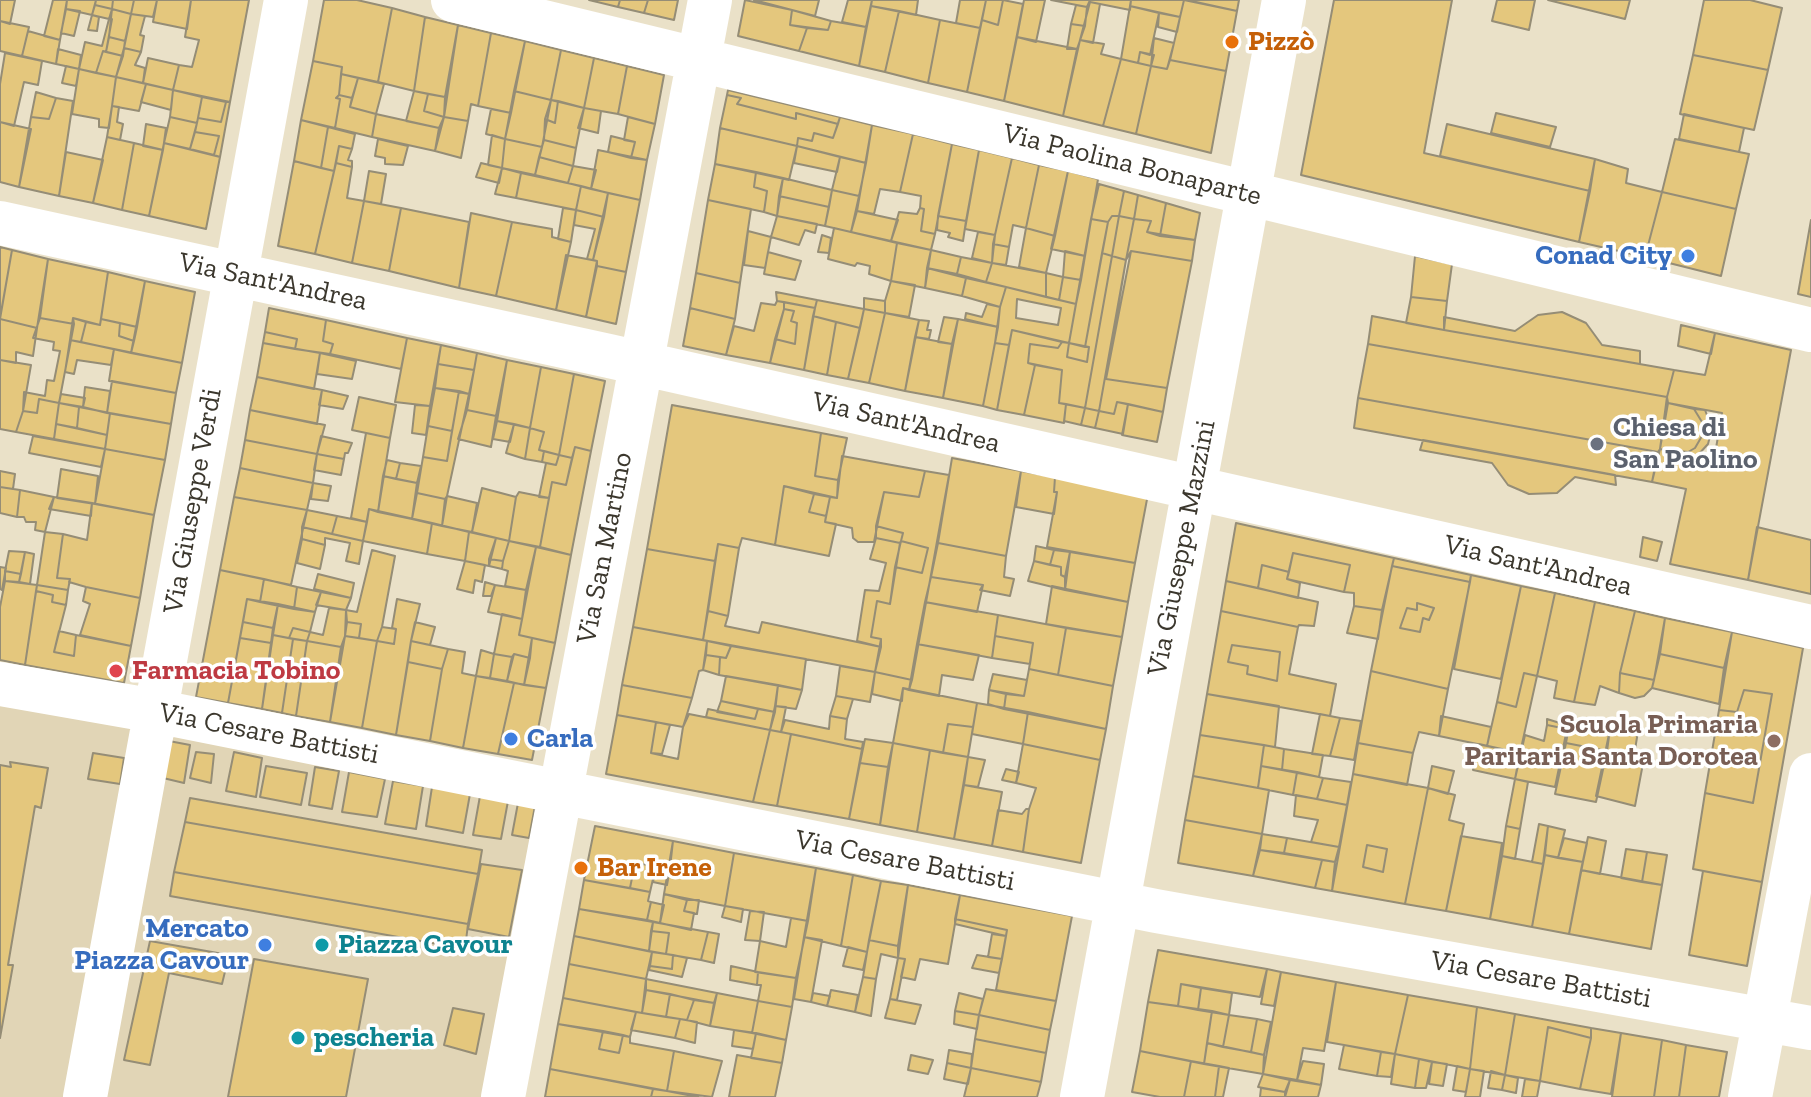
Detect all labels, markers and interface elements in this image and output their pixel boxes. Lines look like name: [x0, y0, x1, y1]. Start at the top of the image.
place label: Pizzò: [1248, 25, 1314, 59]
marker: Pizzò: [1223, 33, 1241, 51]
street label: Via Paolina Bonaparte: [999, 117, 1265, 213]
place label: Conad City: [1535, 239, 1672, 273]
street label: Via Sant'Andrea: [176, 246, 370, 318]
marker: Conad City: [1679, 247, 1697, 265]
street label: Via Sant'Andrea: [809, 385, 1003, 461]
street label: Via Giuseppe Verdi: [157, 386, 229, 616]
place label: Chiesa di San Paolino: [1613, 411, 1758, 477]
street label: Via Giuseppe Mazzini: [1141, 417, 1223, 679]
marker: Chiesa di San Paolino: [1588, 435, 1606, 453]
street label: Via San Martino: [570, 449, 640, 647]
street label: Via Sant'Andrea: [1441, 528, 1635, 604]
place label: Farmacia Tobino: [132, 654, 340, 688]
marker: Farmacia Tobino: [107, 662, 125, 680]
street label: Via Cesare Battisti: [156, 696, 382, 772]
place label: Scuola Primaria Paritaria Santa Dorotea: [1464, 708, 1758, 774]
place label: Carla: [527, 722, 593, 756]
marker: Carla: [502, 730, 520, 748]
marker: Scuola Primaria Paritaria Santa Dorotea: [1765, 732, 1783, 750]
street label: Via Cesare Battisti: [792, 823, 1018, 899]
place label: Bar Irene: [597, 851, 712, 885]
marker: Bar Irene: [572, 859, 590, 877]
place label: Mercato Piazza Cavour: [74, 912, 249, 978]
place label: Piazza Cavour: [338, 928, 513, 962]
marker: Mercato Piazza Cavour: [256, 936, 274, 954]
marker: Piazza Cavour: [313, 936, 331, 954]
street label: Via Cesare Battisti: [1428, 944, 1654, 1016]
place label: pescheria: [314, 1021, 434, 1055]
marker: pescheria: [289, 1029, 307, 1047]

